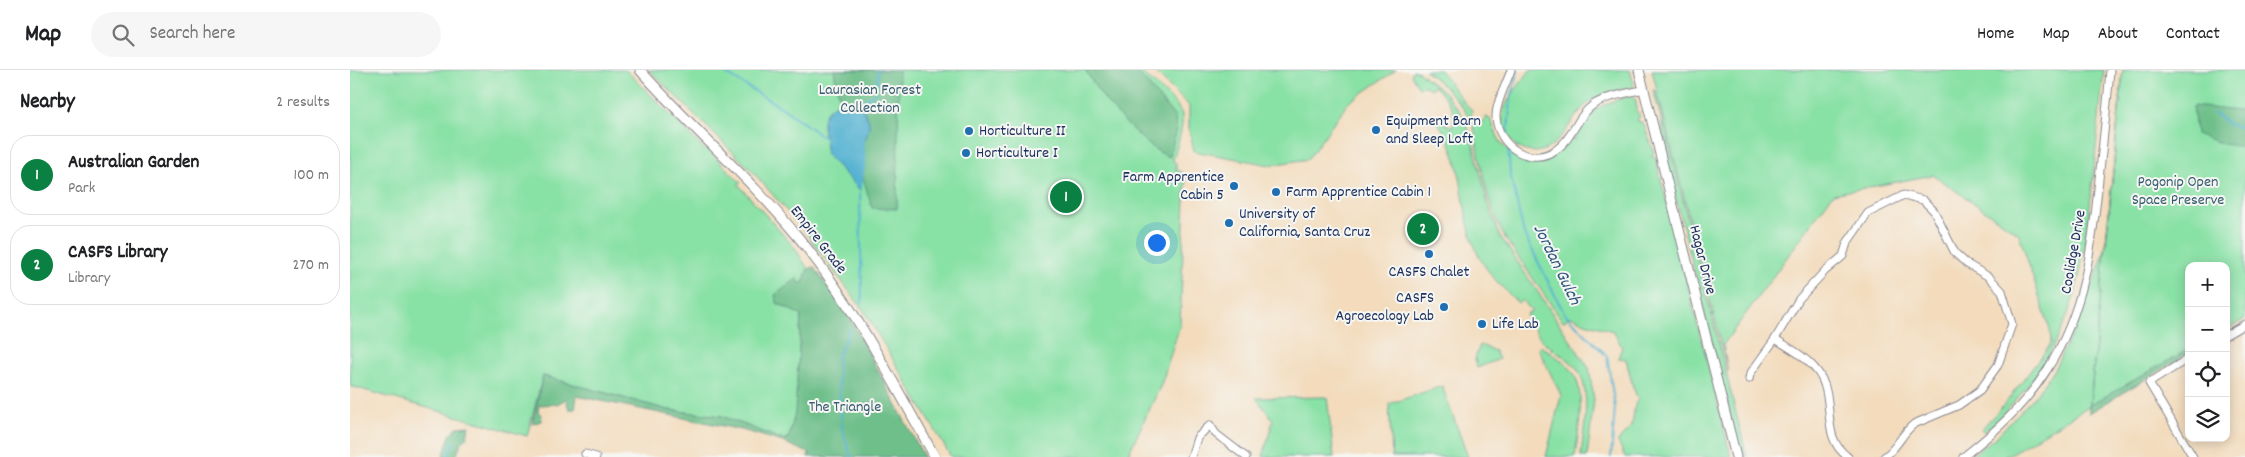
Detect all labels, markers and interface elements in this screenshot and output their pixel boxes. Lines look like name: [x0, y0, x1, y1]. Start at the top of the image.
search box: [91, 12, 441, 57]
text: Map: [25, 18, 61, 52]
icon: search: [109, 21, 137, 49]
text: Search here: [149, 21, 235, 48]
text: Home: [1977, 22, 2014, 47]
text: Map: [2042, 22, 2070, 47]
text: About: [2098, 22, 2138, 47]
text: Contact: [2166, 22, 2220, 47]
park label: Laurasian Forest Collection: [819, 79, 921, 120]
text: Nearby: [20, 88, 75, 118]
text: 2 results: [276, 91, 330, 114]
place label: Equipment Barn and Sleep Loft: [1386, 110, 1481, 151]
place label: Horticulture II: [979, 120, 1066, 143]
marker: Equipment Barn and Sleep Loft: [1370, 124, 1382, 136]
marker: Horticulture II: [963, 125, 975, 137]
place label: Horticulture I: [976, 142, 1058, 165]
marker: Horticulture I: [960, 147, 972, 159]
text: Australian Garden: [68, 150, 199, 177]
text: 1: [35, 164, 39, 187]
text: 100 m: [293, 164, 329, 187]
place label: Farm Apprentice Cabin 5: [1123, 166, 1224, 207]
park label: Pogonip Open Space Preserve: [2132, 171, 2224, 212]
text: Park: [68, 177, 95, 200]
pin: 1: [1050, 178, 1082, 216]
marker: Farm Apprentice Cabin 5: [1228, 180, 1240, 192]
place label: Farm Apprentice Cabin 1: [1286, 181, 1431, 204]
marker: Farm Apprentice Cabin 1: [1270, 186, 1282, 198]
street label: Empire Grade: [784, 201, 852, 279]
place label: University of California, Santa Cruz: [1239, 203, 1370, 244]
street label: Coolidge Drive: [2055, 208, 2093, 296]
pin: 2: [1407, 210, 1439, 248]
marker: University of California, Santa Cruz: [1223, 217, 1235, 229]
water label: Jordan Gulch: [1526, 220, 1587, 310]
street label: Hagar Drive: [1682, 223, 1722, 297]
your location: [1144, 230, 1170, 256]
text: CASFS Library: [68, 240, 168, 267]
marker: CASFS Chalet: [1423, 248, 1435, 260]
text: 2: [34, 254, 41, 277]
text: 270 m: [293, 254, 329, 277]
place label: CASFS Chalet: [1388, 261, 1470, 284]
map controls: [2185, 262, 2230, 442]
button: +: [2185, 262, 2230, 307]
text: Library: [68, 267, 110, 290]
place label: CASFS Agroecology Lab: [1336, 287, 1434, 328]
marker: CASFS Agroecology Lab: [1438, 301, 1450, 313]
button: −: [2185, 307, 2230, 352]
place label: Life Lab: [1492, 313, 1539, 336]
marker: Life Lab: [1476, 318, 1488, 330]
button: locate: [2185, 352, 2230, 397]
park label: The Triangle: [809, 396, 881, 419]
button: layers: [2185, 397, 2230, 442]

